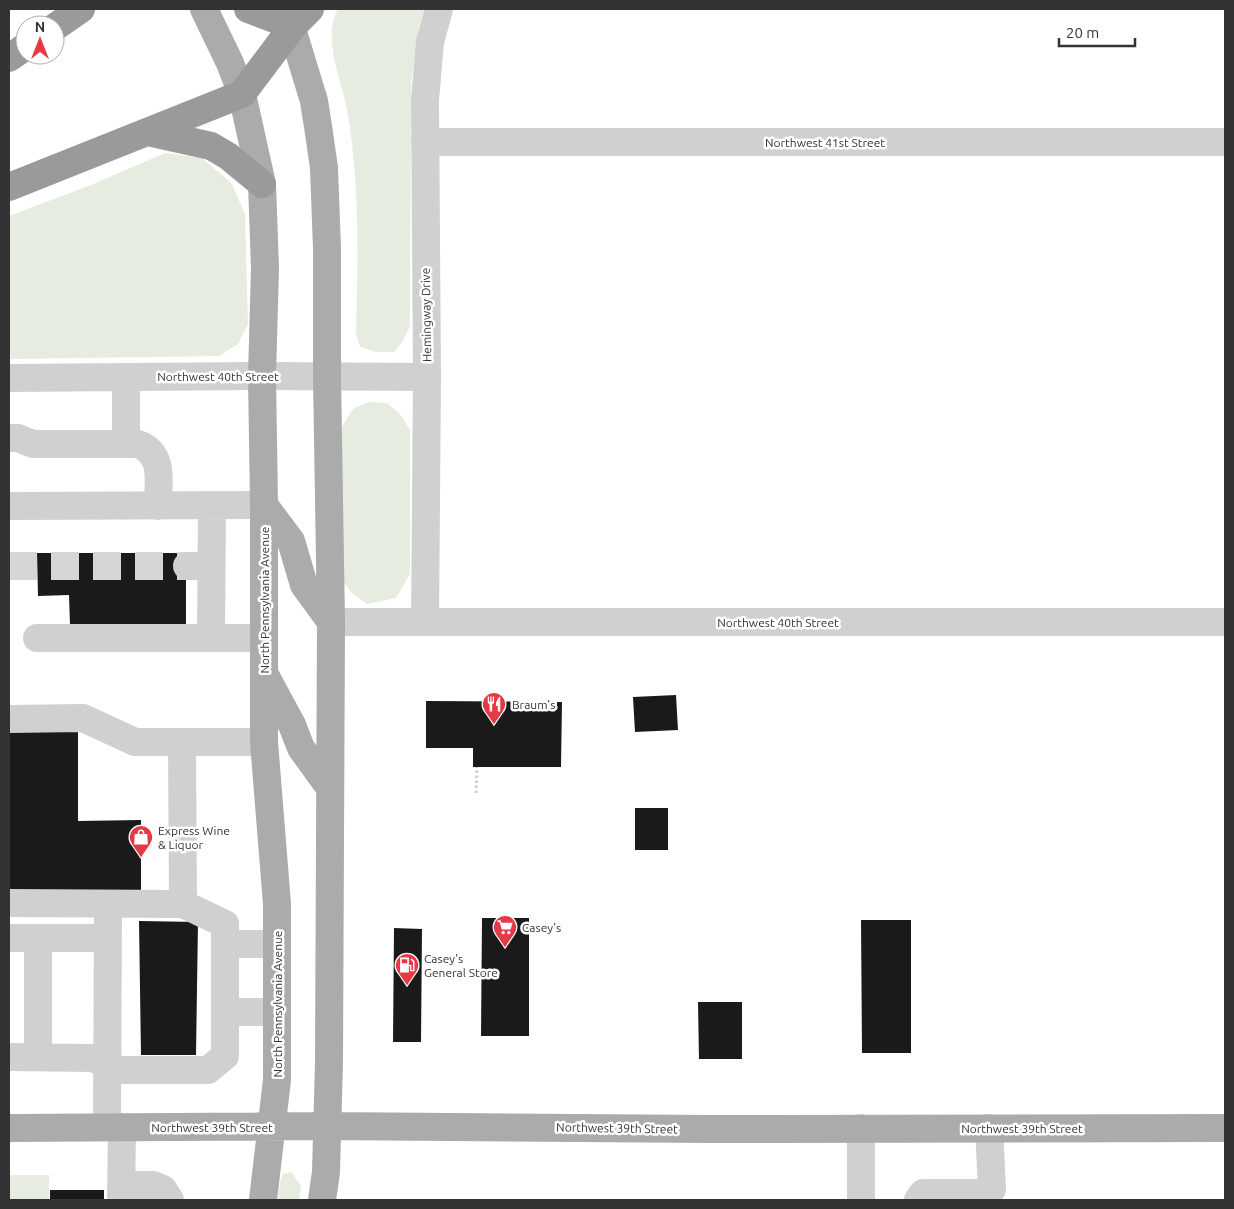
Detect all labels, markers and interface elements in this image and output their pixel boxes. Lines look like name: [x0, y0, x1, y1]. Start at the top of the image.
north arrow: [15, 15, 65, 65]
scale bar: [1059, 15, 1135, 47]
text: N: [35, 19, 45, 35]
text: 20 m: [1066, 24, 1099, 41]
street label: Northwest 41st Street: [765, 136, 885, 149]
street label: Hemingway Drive: [419, 268, 433, 362]
street label: Northwest 40th Street: [157, 370, 279, 383]
street label: North Pennsylvania Avenue: [258, 527, 271, 673]
street label: Northwest 40th Street: [717, 616, 839, 629]
restaurant icon: Braum's: [481, 691, 507, 725]
place label: Braum's: [512, 698, 555, 711]
shop icon: Express Wine & Liquor: [128, 824, 154, 858]
place label: Express Wine & Liquor: [158, 824, 230, 851]
supermarket icon: Casey's: [492, 914, 518, 948]
place label: Casey's: [522, 921, 561, 934]
street label: North Pennsylvania Avenue: [271, 931, 284, 1077]
fuel station icon: Casey's General Store: [394, 952, 420, 986]
place label: Casey's General Store: [424, 952, 498, 979]
street label: Northwest 39th Street: [556, 1120, 678, 1136]
street label: Northwest 39th Street: [151, 1121, 273, 1134]
street label: Northwest 39th Street: [961, 1122, 1083, 1135]

